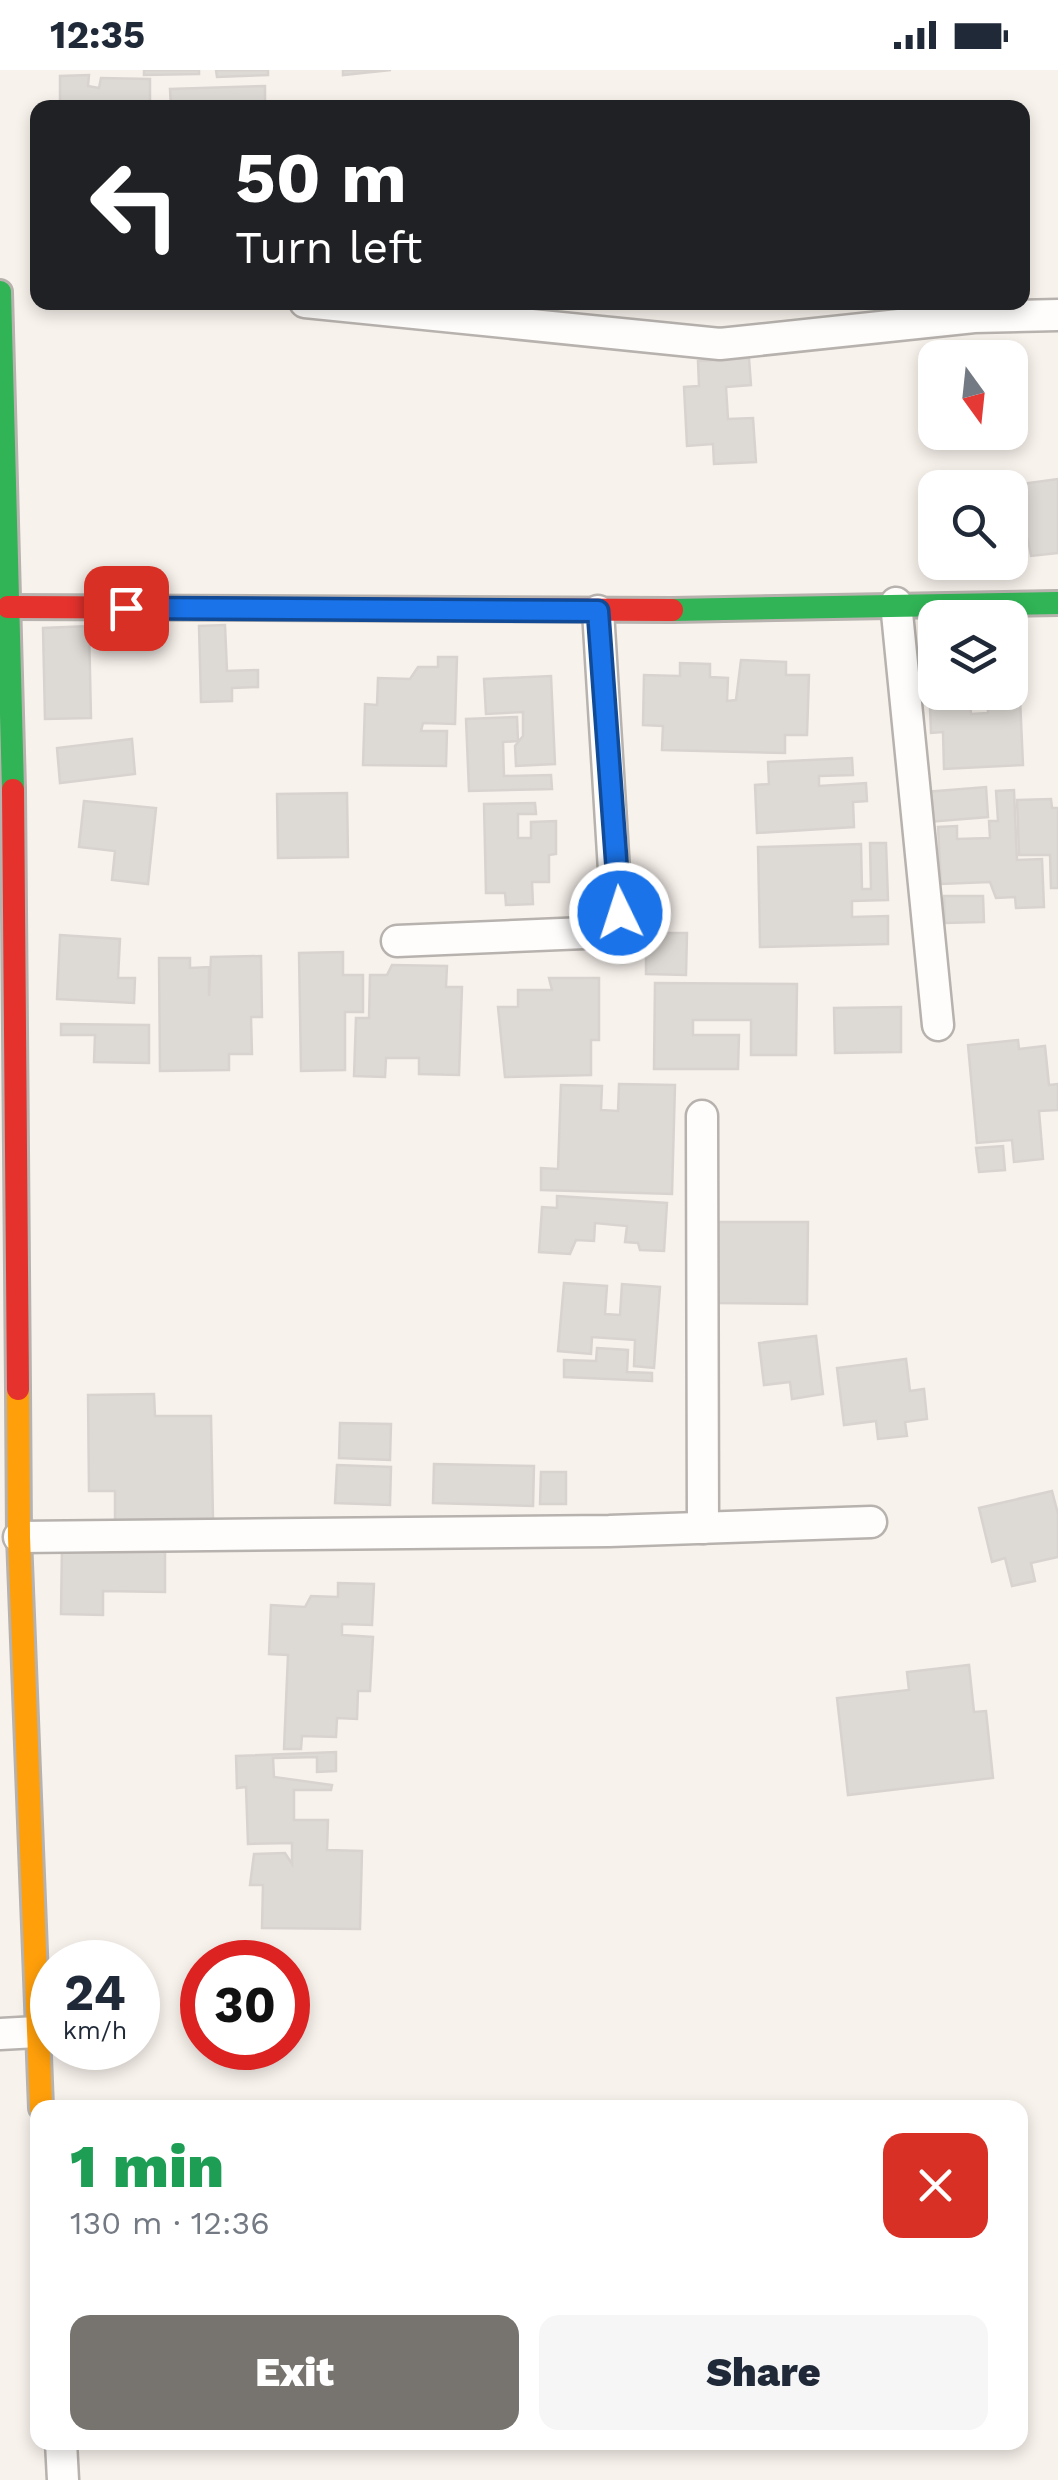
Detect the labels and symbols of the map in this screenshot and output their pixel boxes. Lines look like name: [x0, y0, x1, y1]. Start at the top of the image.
north arrow: [918, 340, 1028, 450]
pin: [84, 566, 169, 651]
position arrow: [568, 861, 672, 965]
speed limit sign: 30: [180, 1940, 310, 2070]

